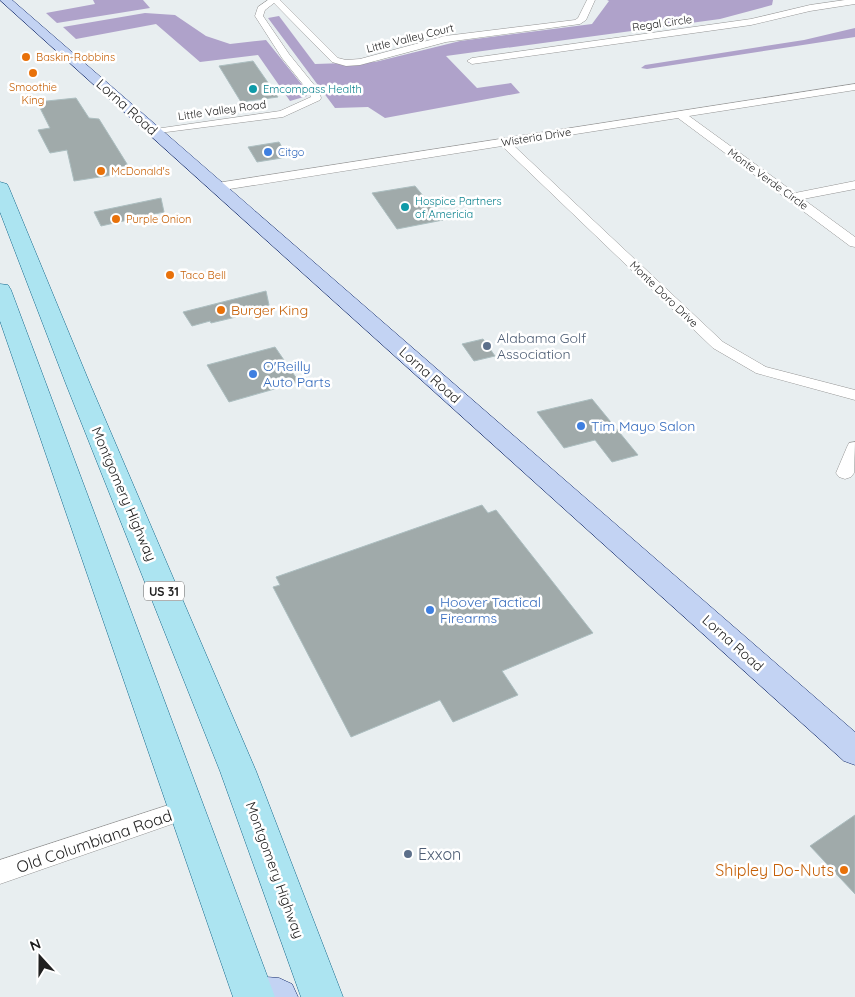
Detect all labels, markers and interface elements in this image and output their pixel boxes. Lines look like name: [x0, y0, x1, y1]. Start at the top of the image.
street label: Regal Circle: [631, 12, 693, 34]
street label: Little Valley Court: [365, 20, 455, 56]
place label: Baskin-Robbins: [36, 50, 115, 64]
marker: Baskin-Robbins: [20, 51, 32, 63]
marker: Smoothie King: [27, 67, 39, 79]
street label: Lorna Road: [93, 75, 161, 139]
place label: Smoothie King: [9, 80, 57, 107]
place label: Emcompass Health: [263, 82, 362, 96]
marker: Emcompass Health: [247, 83, 259, 95]
street label: Little Valley Road: [177, 97, 267, 123]
street label: Wisteria Drive: [500, 125, 572, 149]
place label: Citgo: [278, 145, 305, 159]
street label: Monte Verde Circle: [725, 145, 811, 213]
marker: Citgo: [262, 146, 274, 158]
place label: McDonald's: [111, 164, 170, 178]
marker: McDonald's: [95, 165, 107, 177]
place label: Hospice Partners of Americia: [415, 194, 502, 221]
marker: Hospice Partners of Americia: [399, 201, 411, 213]
place label: Purple Onion: [126, 212, 191, 226]
marker: Purple Onion: [110, 213, 122, 225]
street label: Monte Doro Drive: [627, 258, 701, 330]
place label: Taco Bell: [180, 268, 226, 282]
marker: Taco Bell: [164, 269, 176, 281]
place label: Burger King: [231, 301, 308, 319]
marker: Burger King: [215, 304, 227, 316]
place label: Alabama Golf Association: [497, 329, 586, 363]
marker: Alabama Golf Association: [481, 340, 493, 352]
street label: Lorna Road: [396, 343, 464, 407]
place label: O'Reilly Auto Parts: [263, 357, 331, 391]
marker: O'Reilly Auto Parts: [247, 368, 259, 380]
place label: Tim Mayo Salon: [591, 417, 695, 435]
marker: Tim Mayo Salon: [575, 420, 587, 432]
street label: Montgomery Highway: [88, 424, 160, 564]
road number: US 31: [144, 582, 184, 600]
place label: Hoover Tactical Firearms: [440, 593, 541, 627]
marker: Hoover Tactical Firearms: [424, 604, 436, 616]
street label: Lorna Road: [699, 611, 767, 675]
street label: Montgomery Highway: [242, 799, 308, 941]
street label: Old Columbiana Road: [14, 805, 174, 877]
place label: Exxon: [418, 844, 461, 864]
marker: Exxon: [402, 848, 414, 860]
place label: Shipley Do-Nuts: [715, 860, 834, 880]
marker: Shipley Do-Nuts: [838, 864, 850, 876]
north arrow: [15, 932, 65, 982]
text: N: [27, 935, 43, 955]

